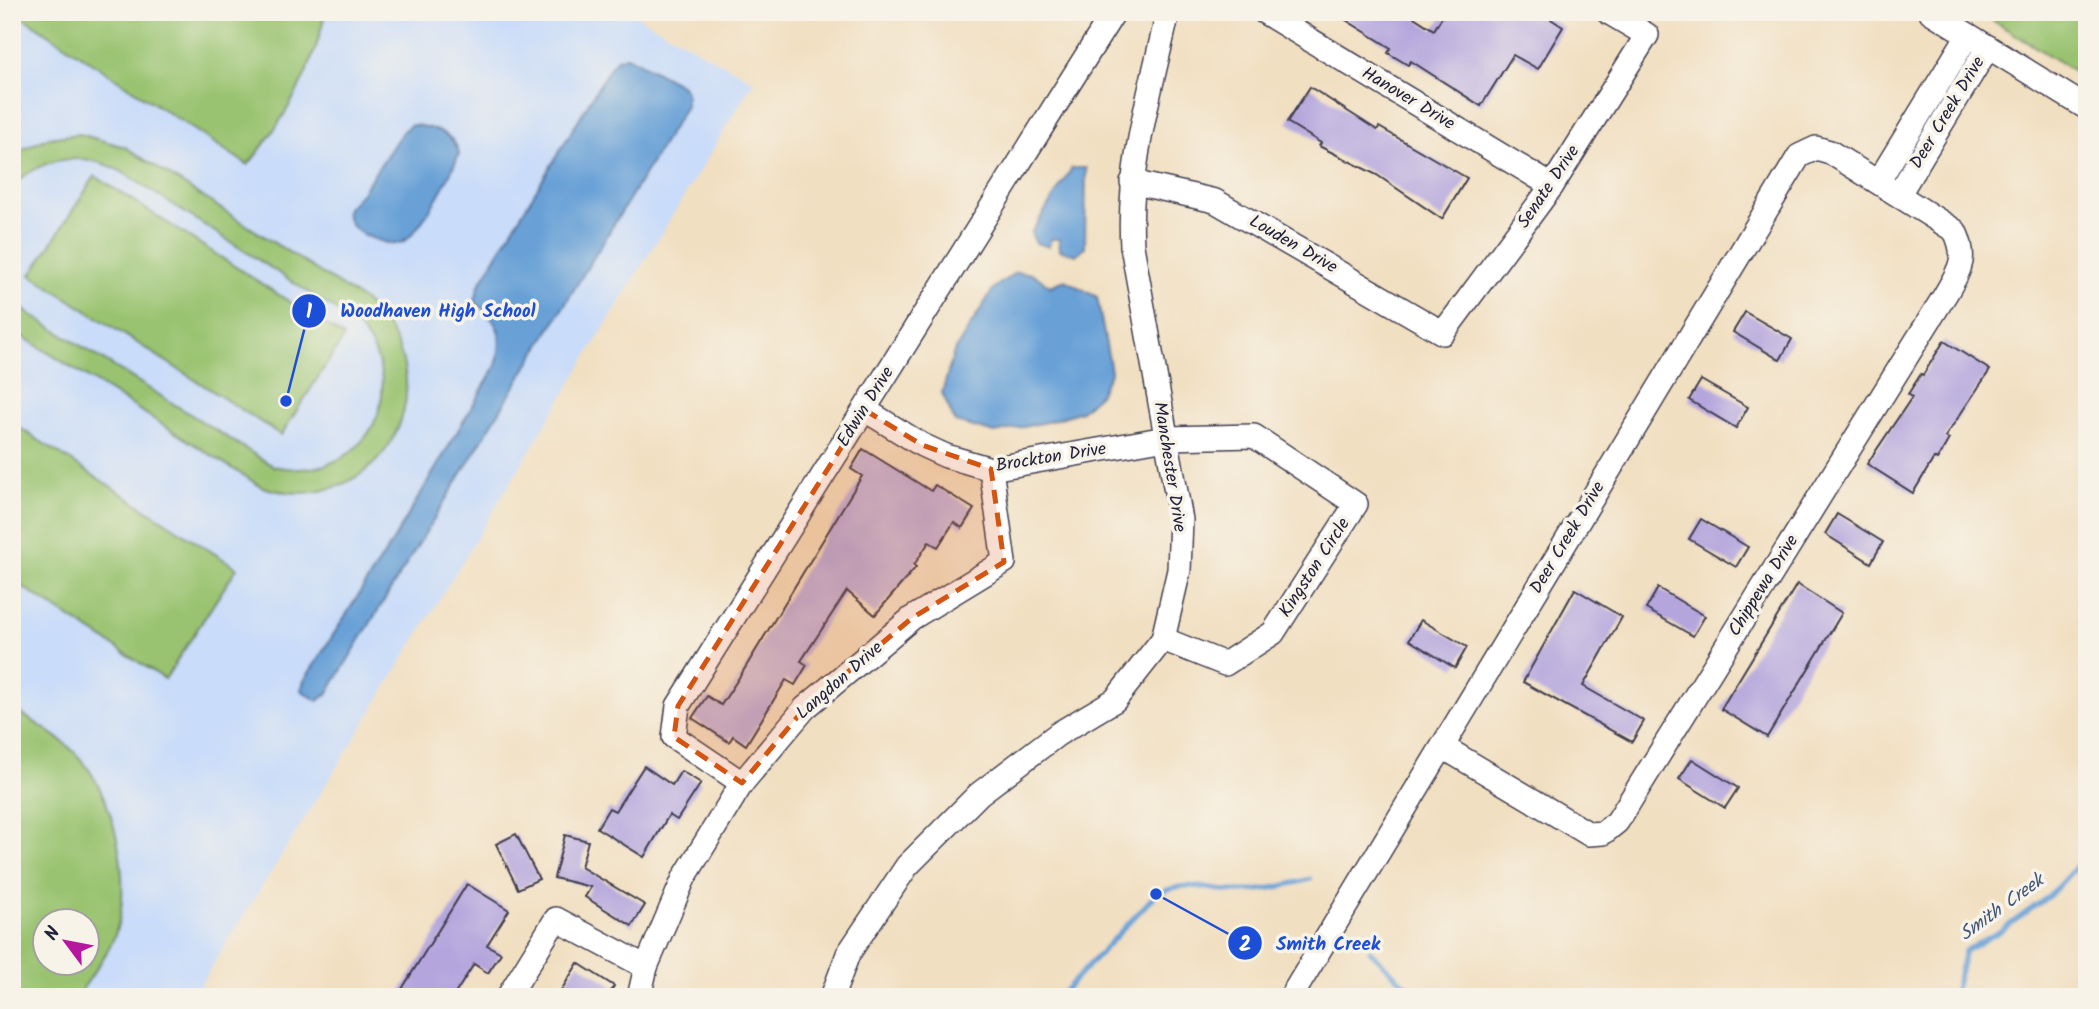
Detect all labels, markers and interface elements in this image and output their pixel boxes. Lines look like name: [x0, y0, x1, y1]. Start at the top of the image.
street label: Deer Creek Drive: [1903, 51, 1993, 175]
street label: Hanover Drive: [1356, 60, 1460, 138]
street label: Senate Drive: [1510, 139, 1588, 235]
street label: Louden Drive: [1243, 208, 1343, 282]
callout: Woodhaven High School: [292, 291, 550, 331]
text: 1: [306, 296, 313, 329]
text: Woodhaven High School: [340, 297, 537, 327]
street label: Edwin Drive: [830, 361, 902, 453]
street label: Manchester Drive: [1144, 400, 1194, 534]
street label: Brockton Drive: [994, 435, 1108, 481]
street label: Deer Creek Drive: [1523, 476, 1613, 600]
street label: Kingston Circle: [1272, 512, 1358, 624]
street label: Chippewa Drive: [1721, 529, 1807, 643]
street label: Langdon Drive: [790, 635, 890, 727]
water label: Smith Creek: [1953, 865, 2053, 949]
north arrow: [32, 908, 102, 978]
text: N: [37, 921, 69, 947]
callout: Smith Creek: [1227, 923, 1394, 963]
text: 2: [1239, 929, 1251, 962]
text: Smith Creek: [1276, 930, 1381, 960]

